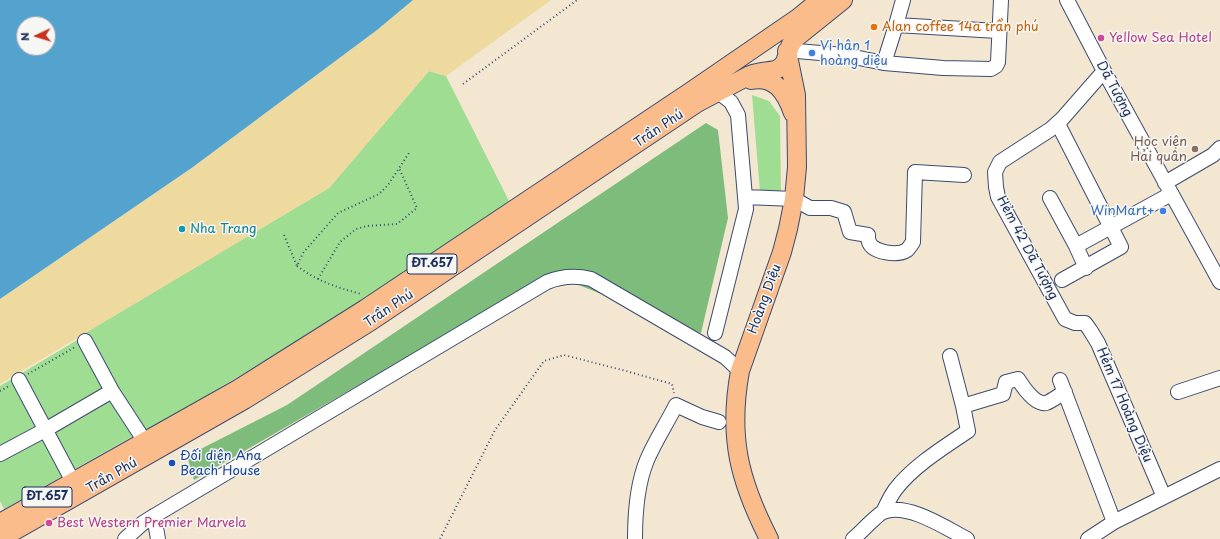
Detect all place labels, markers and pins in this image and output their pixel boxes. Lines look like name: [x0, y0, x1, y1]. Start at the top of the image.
place label: Alan coffee 14a trần phú: [882, 19, 1039, 35]
marker: Alan coffee 14a trần phú: [869, 22, 879, 32]
place label: Yellow Sea Hotel: [1109, 30, 1212, 46]
marker: Yellow Sea Hotel: [1096, 33, 1106, 43]
place label: Vi hân 1 hoàng diệu: [820, 38, 888, 69]
marker: Vi hân 1 hoàng diệu: [807, 48, 817, 58]
place label: Học viện Hải quân: [1130, 134, 1187, 165]
marker: Học viện Hải quân: [1190, 144, 1200, 154]
place label: WinMart+: [1091, 203, 1155, 219]
marker: WinMart+: [1158, 206, 1168, 216]
place label: Nha Trang: [190, 221, 257, 237]
marker: Nha Trang: [177, 224, 187, 234]
place label: Đối diện Ana Beach House: [180, 448, 262, 479]
marker: Đối diện Ana Beach House: [167, 458, 177, 468]
place label: Best Western Premier Marvela: [57, 515, 246, 531]
marker: Best Western Premier Marvela: [44, 518, 54, 528]

